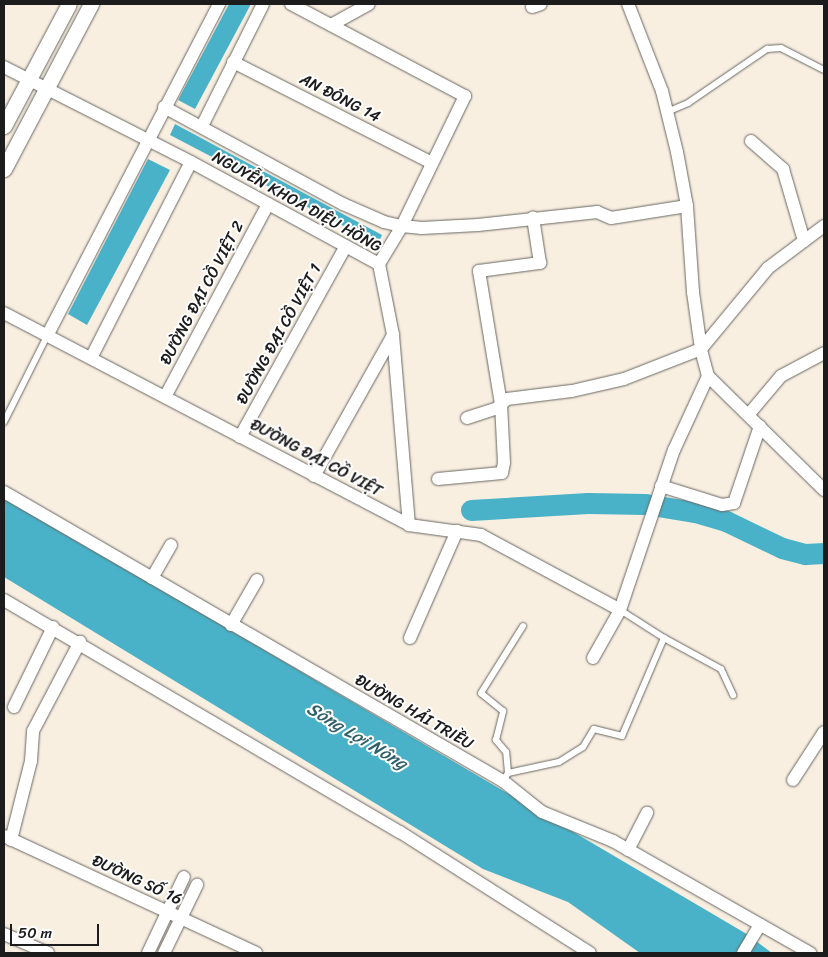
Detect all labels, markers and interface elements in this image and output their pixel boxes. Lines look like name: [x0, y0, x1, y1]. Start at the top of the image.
street label: AN ĐÔNG 14: [297, 70, 383, 126]
street label: NGUYỄN KHOA DIỆU HỒNG: [208, 147, 386, 257]
street label: ĐƯỜNG ĐẠI CỒ VIỆT 2: [156, 218, 248, 368]
street label: ĐƯỜNG ĐẠI CỒ VIỆT 1: [232, 260, 326, 408]
street label: ĐƯỜNG ĐẠI CỒ VIỆT: [247, 415, 385, 501]
street label: ĐƯỜNG HẢI TRIỀU: [351, 670, 477, 754]
water label: Sông Lợi Nông: [303, 698, 411, 774]
street label: ĐƯỜNG SỐ 16: [88, 851, 186, 909]
scale bar: [12, 914, 101, 946]
text: 50 m: [18, 920, 52, 946]

